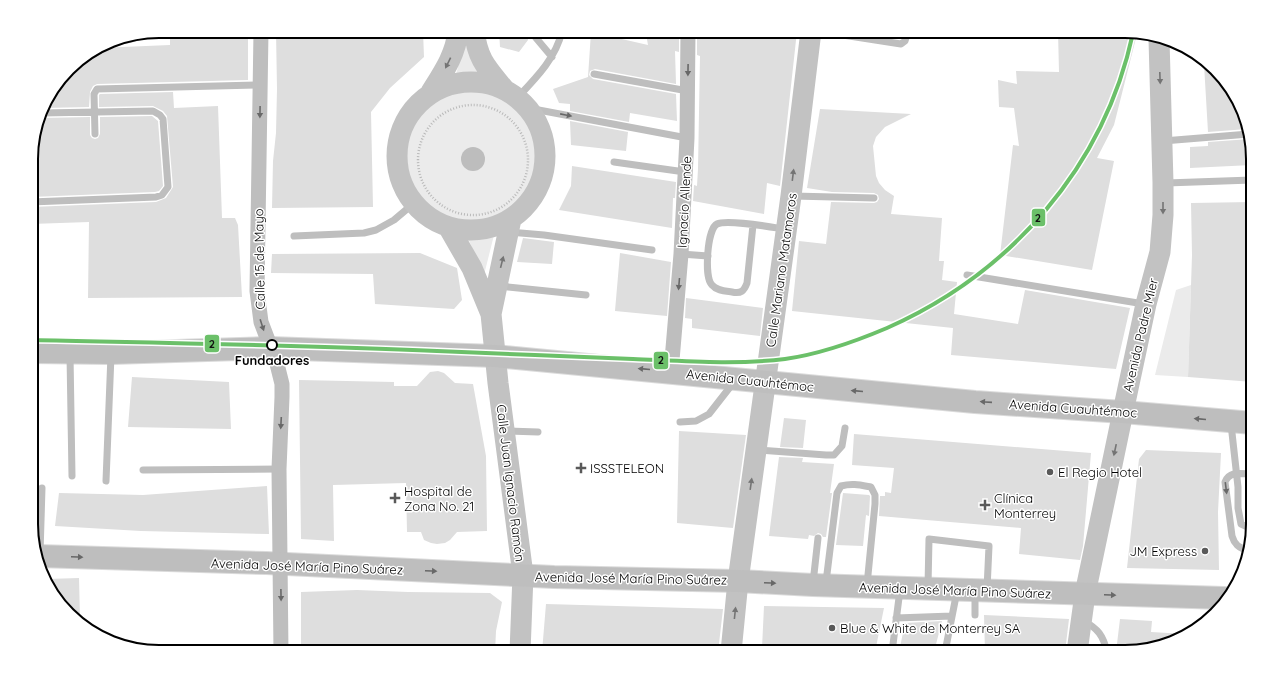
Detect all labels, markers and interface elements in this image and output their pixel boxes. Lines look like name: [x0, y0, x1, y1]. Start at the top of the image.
one-way arrow: [445, 58, 451, 69]
one-way arrow: [685, 64, 691, 77]
one-way arrow: [1157, 72, 1163, 85]
one-way arrow: [257, 106, 263, 119]
one-way arrow: [560, 113, 572, 119]
street label: Ignacio Allende: [674, 156, 694, 248]
one-way arrow: [790, 169, 796, 181]
street label: Calle Mariano Matamoros: [762, 192, 800, 348]
one-way arrow: [1160, 202, 1166, 215]
street label: Calle 15 de Mayo: [250, 208, 268, 310]
line badge: 2: [1031, 208, 1046, 227]
text: 2: [1035, 211, 1041, 225]
one-way arrow: [499, 256, 505, 269]
street label: Avenida Padre Mier: [1119, 276, 1161, 394]
one-way arrow: [675, 278, 682, 290]
one-way arrow: [259, 320, 265, 332]
line badge: 2: [204, 334, 220, 353]
text: 2: [209, 337, 215, 351]
marker: Fundadores: [266, 339, 278, 351]
line badge: 2: [653, 351, 669, 370]
place label: Fundadores: [235, 352, 309, 368]
text: 2: [658, 353, 664, 367]
street label: Avenida Cuauhtémoc: [685, 365, 815, 395]
one-way arrow: [638, 366, 650, 373]
one-way arrow: [851, 387, 863, 394]
street label: Avenida Cuauhtémoc: [1008, 396, 1138, 420]
one-way arrow: [980, 399, 993, 406]
street label: Calle Juan Ignacio Ramón: [493, 403, 529, 563]
one-way arrow: [1194, 415, 1206, 422]
one-way arrow: [278, 417, 285, 429]
one-way arrow: [1111, 444, 1117, 456]
place label: ISSSTELEON: [590, 460, 664, 476]
marker: ISSSTELEON: [575, 462, 587, 474]
place label: El Regio Hotel: [1058, 464, 1142, 480]
marker: El Regio Hotel: [1045, 467, 1055, 477]
one-way arrow: [748, 478, 754, 490]
one-way arrow: [1223, 482, 1229, 494]
place label: Hospital de Zona No. 21: [404, 483, 474, 514]
place label: Clínica Monterrey: [994, 490, 1056, 521]
marker: Hospital de Zona No. 21: [389, 492, 401, 504]
marker: Clínica Monterrey: [979, 499, 991, 511]
place label: JM Express: [1129, 543, 1197, 559]
marker: JM Express: [1200, 546, 1210, 556]
one-way arrow: [71, 554, 84, 560]
street label: Avenida José María Pino Suárez: [211, 555, 403, 577]
one-way arrow: [425, 568, 438, 574]
street label: Avenida José María Pino Suárez: [535, 568, 727, 588]
one-way arrow: [764, 579, 776, 586]
street label: Avenida José María Pino Suárez: [859, 579, 1051, 601]
one-way arrow: [278, 589, 284, 602]
one-way arrow: [1104, 592, 1117, 598]
one-way arrow: [732, 607, 738, 619]
place label: Blue & White de Monterrey SA: [840, 620, 1021, 636]
marker: Blue & White de Monterrey SA: [827, 623, 837, 633]

